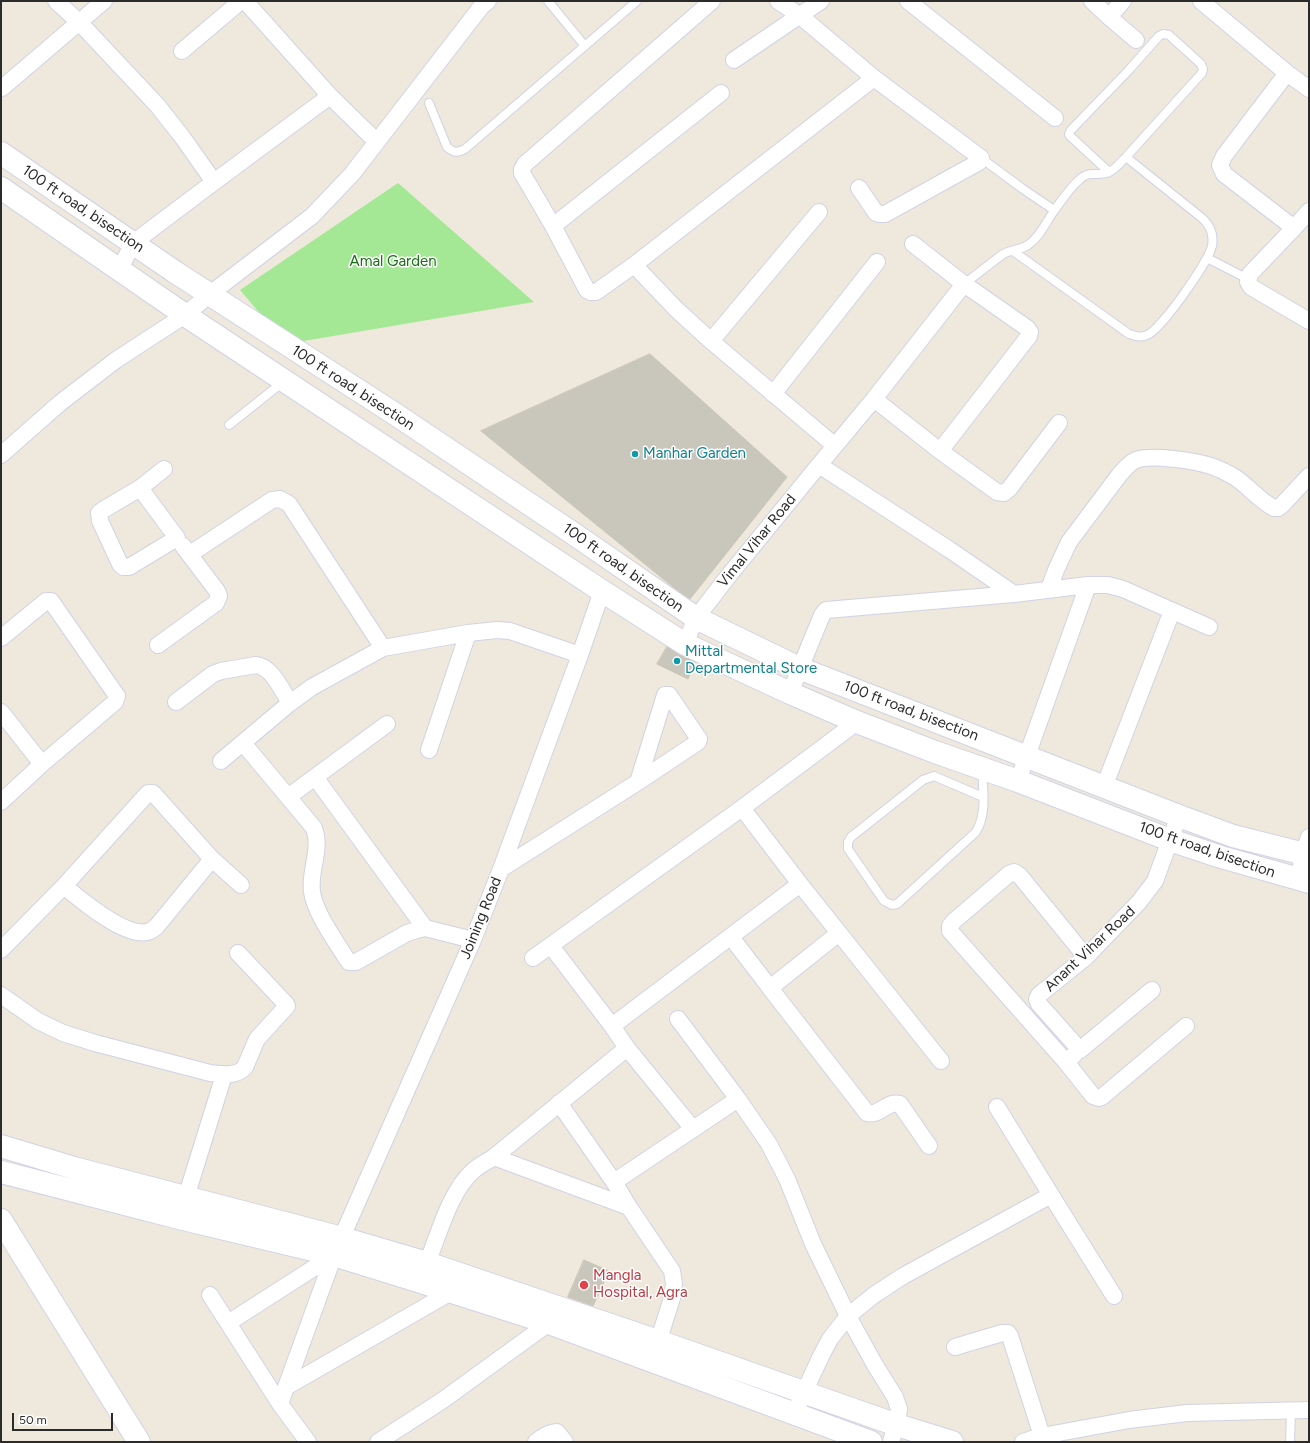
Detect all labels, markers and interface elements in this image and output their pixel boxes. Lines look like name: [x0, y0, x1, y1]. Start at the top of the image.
street label: 100 ft road, bisection: [19, 162, 147, 256]
park label: Amal Garden: [349, 253, 437, 271]
street label: 100 ft road, bisection: [288, 341, 418, 435]
place label: Manhar Garden: [643, 445, 746, 463]
marker: Manhar Garden: [630, 449, 640, 459]
street label: Vimal Vihar Road: [714, 491, 800, 591]
street label: 100 ft road, bisection: [559, 520, 687, 616]
place label: Mittal Departmental Store: [685, 643, 817, 678]
marker: Mittal Departmental Store: [672, 656, 682, 666]
street label: 100 ft road, bisection: [841, 677, 981, 745]
street label: 100 ft road, bisection: [1136, 818, 1278, 882]
street label: Joining Road: [456, 874, 506, 962]
street label: Anant Vihar Road: [1041, 902, 1139, 996]
place label: Mangla Hospital, Agra: [593, 1267, 688, 1302]
marker: Mangla Hospital, Agra: [578, 1279, 590, 1291]
scale bar: [14, 1405, 115, 1431]
text: 50 m: [19, 1413, 47, 1427]

